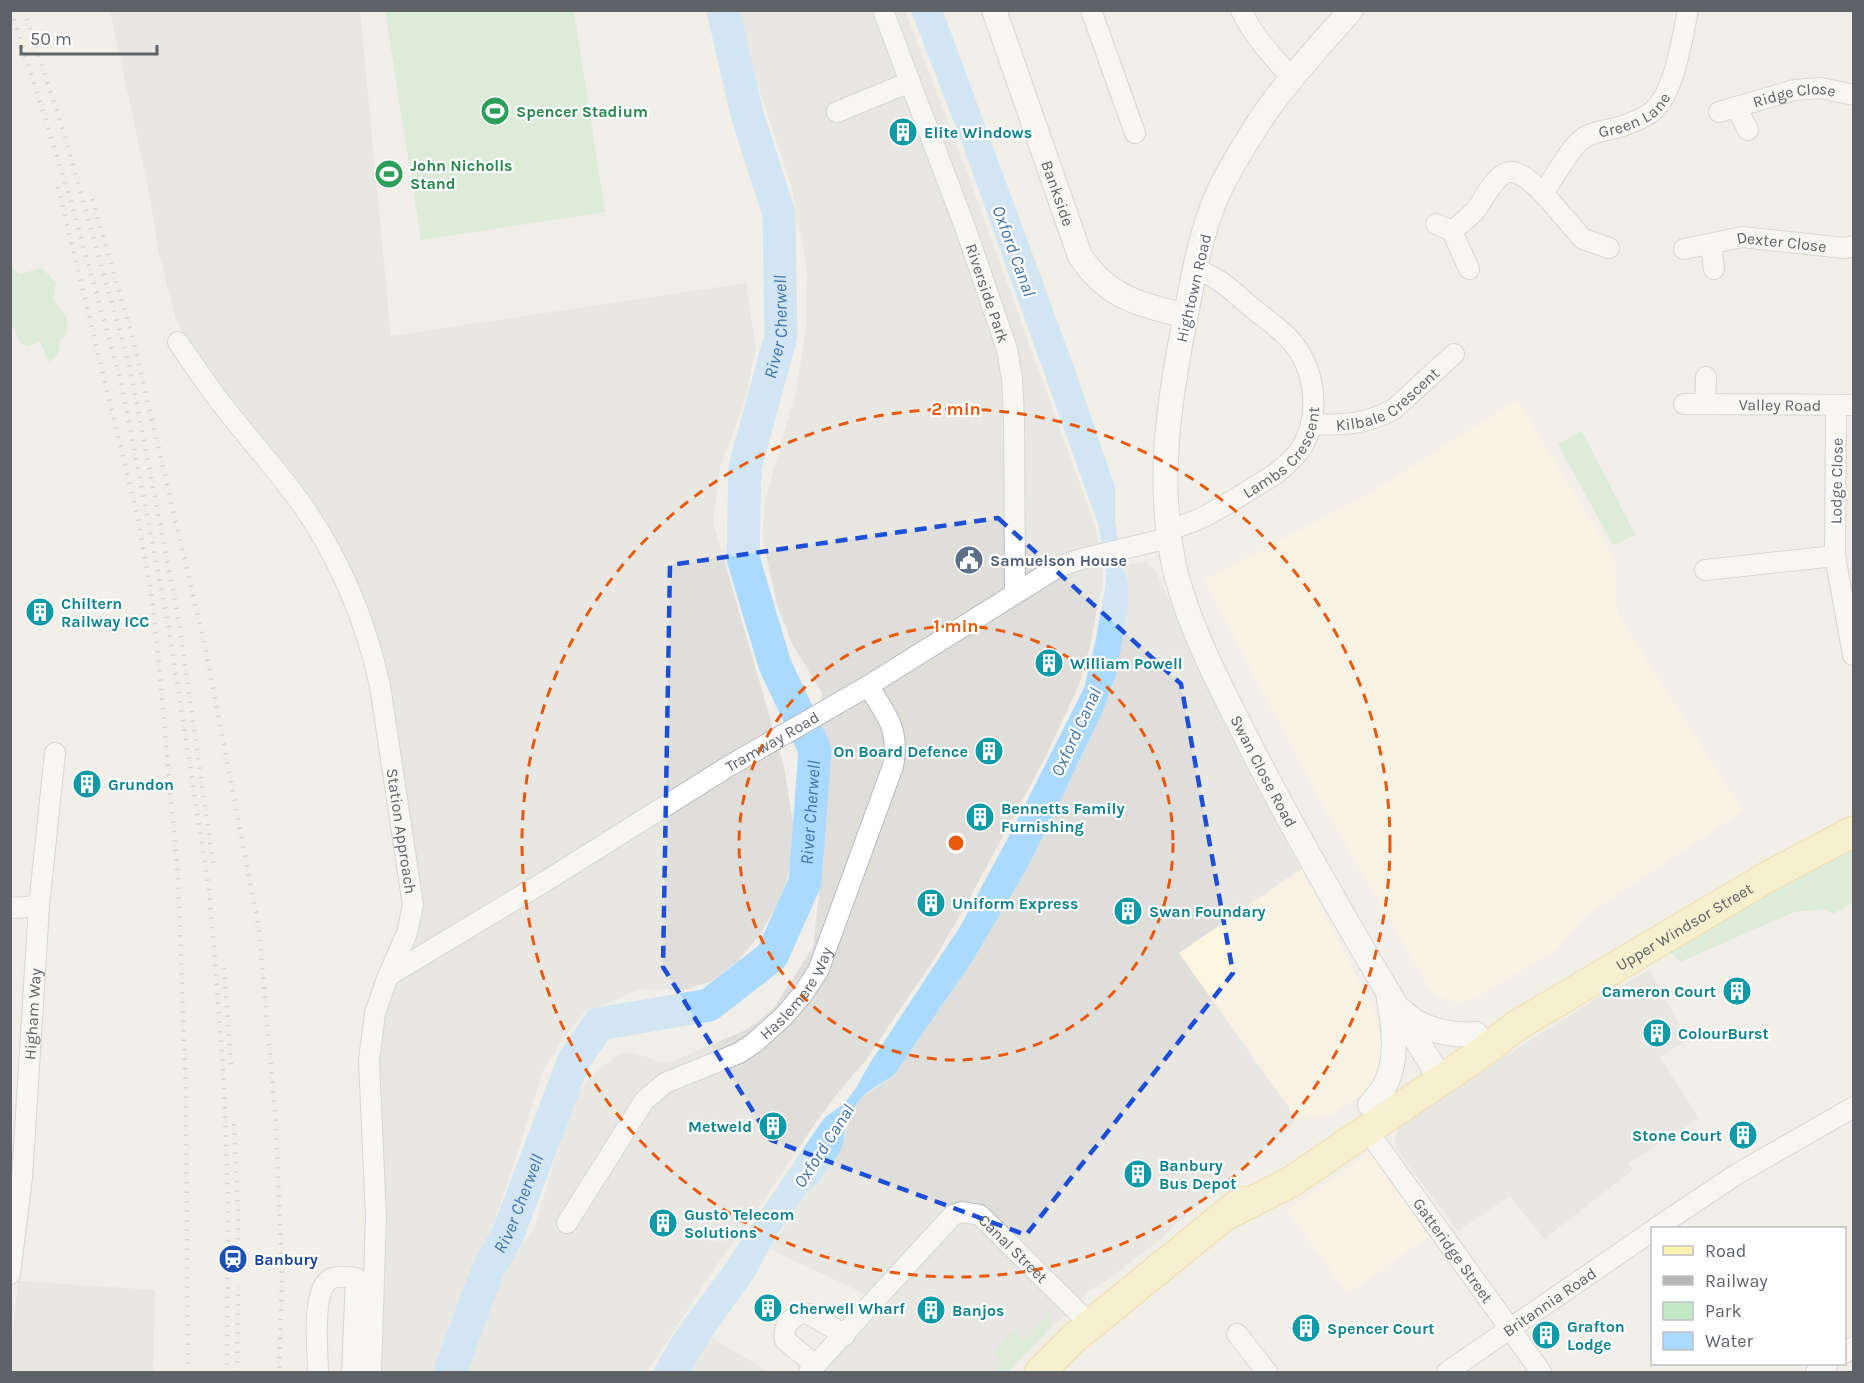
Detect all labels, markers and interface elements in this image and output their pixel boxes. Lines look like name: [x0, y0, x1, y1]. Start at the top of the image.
scale bar: [21, 18, 158, 56]
text: 50 m: [30, 28, 72, 50]
street label: Ridge Close: [1751, 79, 1838, 112]
street label: Green Lane: [1597, 89, 1674, 141]
sports icon: Spencer Stadium: [479, 95, 511, 127]
place label: Spencer Stadium: [516, 102, 648, 121]
building icon: Elite Windows: [887, 116, 919, 148]
place label: Elite Windows: [924, 123, 1032, 142]
place label: John Nicholls Stand: [410, 156, 513, 193]
sports icon: John Nicholls Stand: [373, 158, 405, 190]
street label: Bankside: [1037, 158, 1078, 229]
water label: Oxford Canal: [987, 203, 1041, 300]
street label: Dexter Close: [1735, 227, 1828, 256]
street label: Hightown Road: [1172, 232, 1215, 344]
street label: Riverside Park: [961, 241, 1013, 346]
water label: River Cherwell: [759, 274, 792, 381]
street label: Kilbale Crescent: [1335, 364, 1443, 435]
street label: Valley Road: [1739, 395, 1821, 415]
text: 2 min: [931, 398, 981, 420]
street label: Lambs Crescent: [1239, 406, 1323, 502]
street label: Lodge Close: [1826, 438, 1847, 524]
public building icon: Samuelson House: [953, 544, 985, 576]
place label: Samuelson House: [990, 551, 1127, 570]
place label: Chiltern Railway ICC: [61, 594, 150, 631]
building icon: Chiltern Railway ICC: [24, 596, 56, 628]
text: 1 min: [933, 615, 979, 637]
building icon: William Powell: [1033, 647, 1065, 679]
place label: William Powell: [1070, 654, 1183, 673]
water label: Oxford Canal: [1046, 684, 1106, 780]
street label: Tramway Road: [722, 707, 822, 776]
street label: Swan Close Road: [1226, 712, 1301, 831]
building icon: On Board Defence: [973, 735, 1005, 767]
place label: On Board Defence: [833, 742, 968, 761]
water label: River Cherwell: [795, 759, 825, 866]
street label: Station Approach: [383, 767, 420, 895]
building icon: Grundon: [71, 768, 103, 800]
place label: Grundon: [108, 775, 174, 794]
place label: Bennetts Family Furnishing: [1001, 799, 1124, 836]
building icon: Bennetts Family Furnishing: [964, 801, 996, 833]
centre of rings: [946, 833, 966, 853]
street label: Upper Windsor Street: [1612, 879, 1756, 975]
building icon: Uniform Express: [915, 887, 947, 919]
place label: Uniform Express: [952, 894, 1078, 913]
building icon: Swan Foundary: [1112, 895, 1144, 927]
place label: Swan Foundary: [1149, 902, 1266, 921]
street label: Haslemere Way: [756, 944, 836, 1044]
street label: Higham Way: [20, 967, 45, 1061]
building icon: Cameron Court: [1721, 975, 1753, 1007]
place label: Cameron Court: [1602, 982, 1716, 1001]
building icon: ColourBurst: [1641, 1017, 1673, 1049]
place label: ColourBurst: [1678, 1024, 1769, 1043]
water label: Oxford Canal: [789, 1100, 859, 1192]
building icon: Metweld: [757, 1110, 789, 1142]
place label: Metweld: [688, 1117, 752, 1136]
building icon: Stone Court: [1727, 1119, 1759, 1151]
place label: Stone Court: [1632, 1126, 1722, 1145]
water label: River Cherwell: [488, 1151, 548, 1257]
place label: Banbury Bus Depot: [1159, 1156, 1236, 1193]
building icon: Banbury Bus Depot: [1122, 1158, 1154, 1190]
street label: Gatteridge Street: [1409, 1194, 1497, 1307]
place label: Gusto Telecom Solutions: [684, 1205, 794, 1242]
building icon: Gusto Telecom Solutions: [647, 1207, 679, 1239]
street label: Canal Street: [975, 1210, 1052, 1287]
legend: [1651, 1227, 1846, 1365]
text: Road: [1705, 1240, 1746, 1262]
station icon: Banbury: [217, 1243, 249, 1275]
place label: Banbury: [254, 1250, 318, 1269]
street label: Britannia Road: [1499, 1263, 1600, 1341]
text: Railway: [1705, 1270, 1768, 1292]
building icon: Cherwell Wharf: [752, 1292, 784, 1324]
building icon: Banjos: [915, 1294, 947, 1326]
place label: Cherwell Wharf: [789, 1299, 905, 1318]
text: Park: [1705, 1300, 1742, 1322]
place label: Banjos: [952, 1301, 1005, 1320]
building icon: Spencer Court: [1290, 1312, 1322, 1344]
place label: Grafton Lodge: [1567, 1317, 1625, 1354]
place label: Spencer Court: [1327, 1319, 1435, 1338]
building icon: Grafton Lodge: [1530, 1319, 1562, 1351]
text: Water: [1705, 1330, 1753, 1352]

